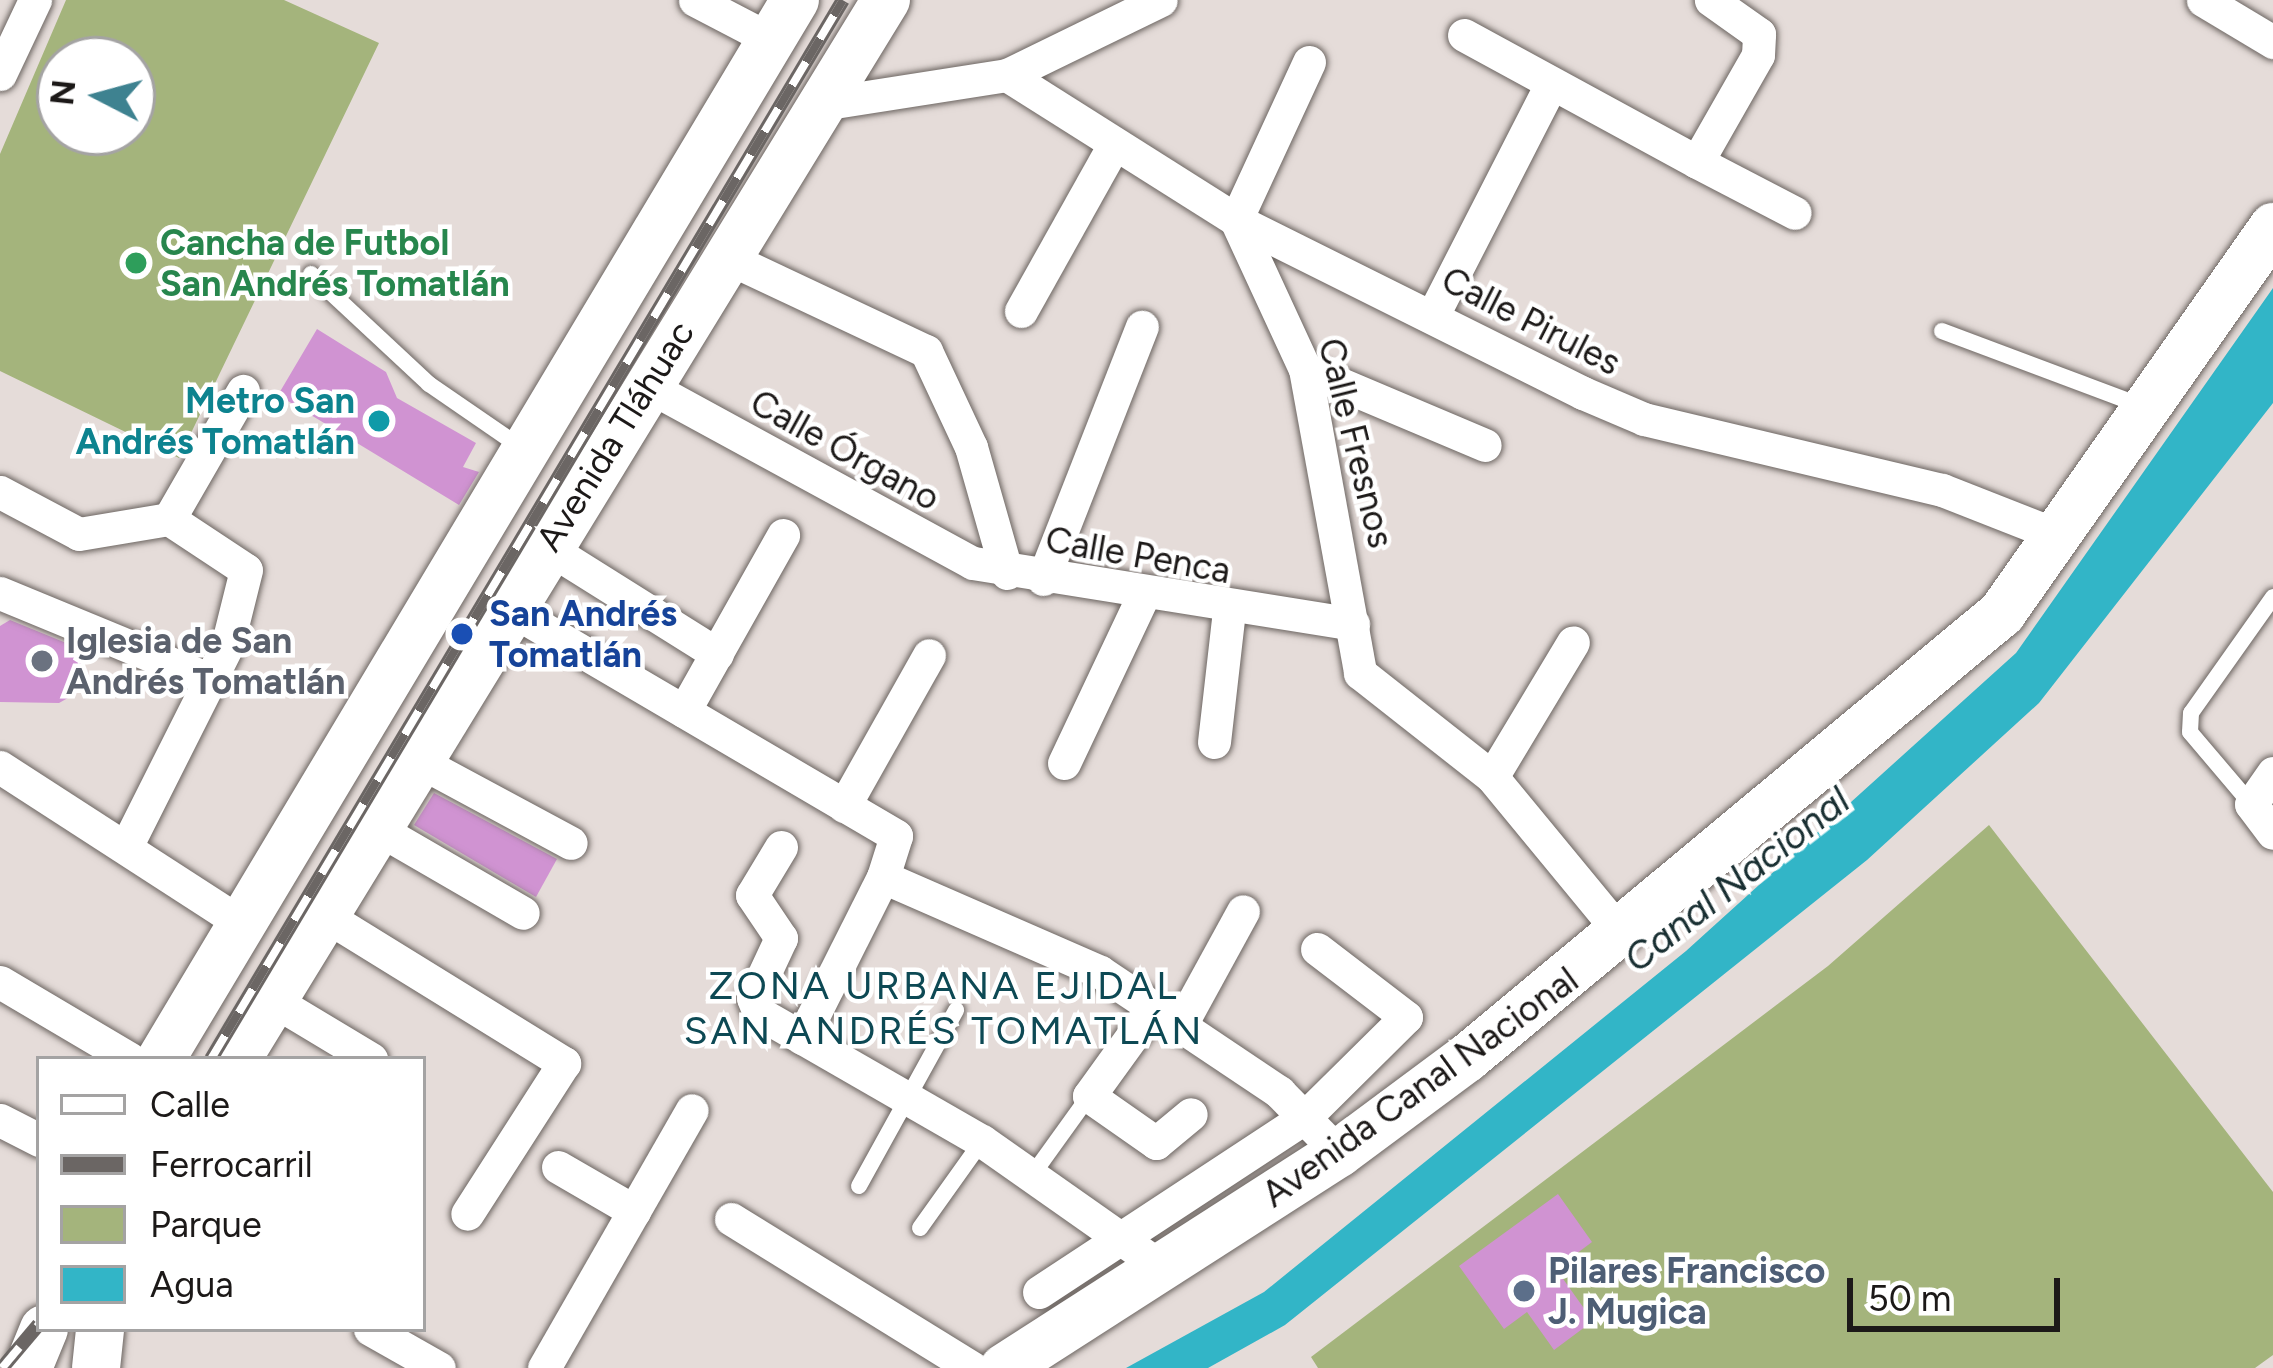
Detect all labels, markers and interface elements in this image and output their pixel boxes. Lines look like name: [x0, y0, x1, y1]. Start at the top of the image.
north arrow: [36, 36, 156, 156]
text: N: [42, 78, 83, 107]
place label: Cancha de Futbol San Andrés Tomatlán: [160, 220, 510, 305]
marker: Cancha de Futbol San Andrés Tomatlán: [123, 250, 149, 276]
street label: Calle Pirules: [1435, 258, 1627, 384]
street label: Avenida Tláhuac: [527, 313, 703, 559]
street label: Calle Fresnos: [1309, 334, 1403, 552]
place label: Metro San Andrés Tomatlán: [75, 378, 355, 463]
street label: Calle Órgano: [743, 380, 947, 520]
marker: Metro San Andrés Tomatlán: [366, 408, 392, 434]
street label: Calle Penca: [1042, 518, 1234, 592]
place label: San Andrés Tomatlán: [489, 591, 677, 676]
place label: Iglesia de San Andrés Tomatlán: [66, 618, 346, 703]
marker: San Andrés Tomatlán: [446, 618, 478, 650]
marker: Iglesia de San Andrés Tomatlán: [29, 648, 55, 674]
water label: Canal Nacional: [1615, 777, 1859, 983]
street label: Avenida Canal Nacional: [1254, 958, 1586, 1216]
district label: ZONA URBANA EJIDAL SAN ANDRÉS TOMATLÁN: [684, 964, 1204, 1055]
legend: [36, 1056, 426, 1332]
text: Calle: [150, 1083, 230, 1126]
text: Ferrocarril: [150, 1143, 313, 1186]
text: Parque: [150, 1203, 262, 1246]
place label: Pilares Francisco J. Mugica: [1548, 1248, 1825, 1333]
scale bar: [1853, 1254, 2066, 1328]
text: Agua: [150, 1263, 234, 1306]
text: 50 m: [1868, 1277, 1951, 1320]
marker: Pilares Francisco J. Mugica: [1511, 1278, 1537, 1304]

